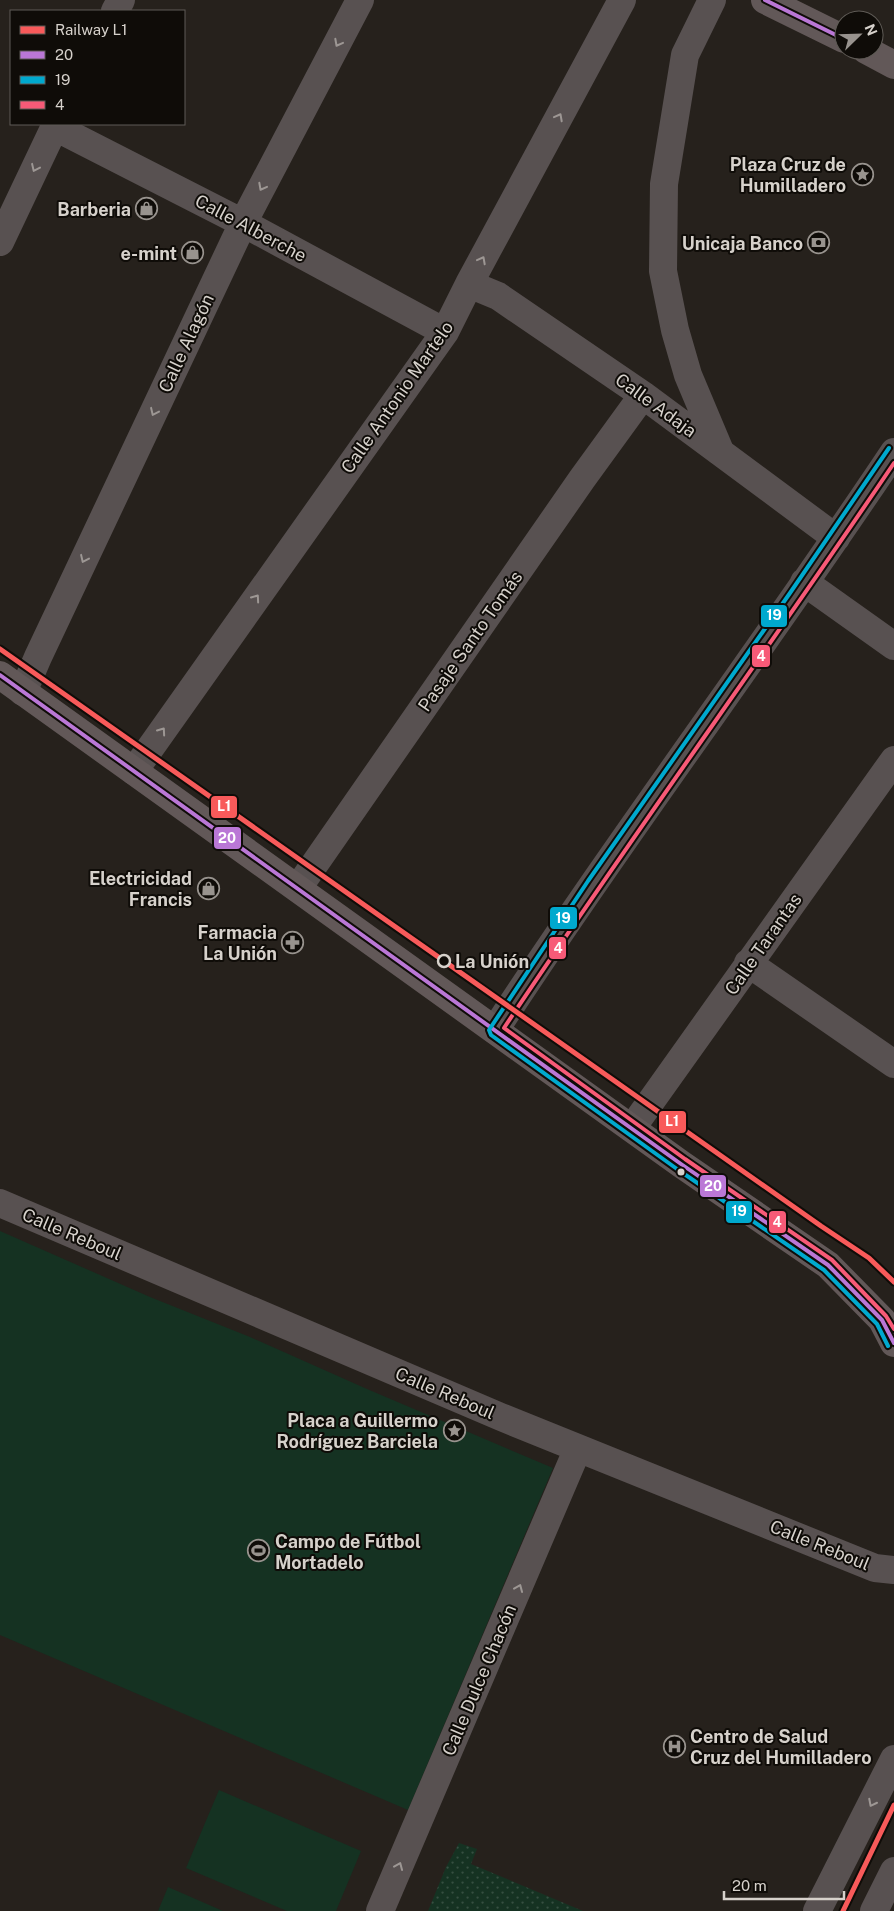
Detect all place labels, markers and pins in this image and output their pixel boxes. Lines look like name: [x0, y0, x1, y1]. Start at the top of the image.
place label: Plaza Cruz de Humilladero: [730, 154, 846, 196]
place icon: Plaza Cruz de Humilladero: [850, 162, 874, 186]
shop icon: Barberia: [135, 197, 159, 221]
place label: Barberia: [57, 199, 131, 220]
bank icon: Unicaja Banco: [807, 231, 831, 255]
place label: Unicaja Banco: [682, 233, 803, 254]
shop icon: e-mint: [181, 241, 205, 265]
place label: e-mint: [121, 243, 177, 264]
place label: Electricidad Francis: [89, 868, 192, 910]
shop icon: Electricidad Francis: [196, 876, 220, 900]
place label: Farmacia La Unión: [197, 922, 277, 964]
pharmacy icon: Farmacia La Unión: [281, 930, 305, 954]
place label: La Unión: [455, 951, 529, 972]
marker: La Unión: [437, 954, 451, 968]
unlabelled marker: [676, 1167, 686, 1177]
place label: Placa a Guillermo Rodríguez Barciela: [276, 1410, 438, 1452]
place icon: Placa a Guillermo Rodríguez Barciela: [442, 1418, 466, 1442]
place label: Campo de Fútbol Mortadelo: [275, 1531, 421, 1573]
sports icon: Campo de Fútbol Mortadelo: [247, 1539, 271, 1563]
place label: Centro de Salud Cruz del Humilladero: [690, 1726, 872, 1768]
hospital icon: Centro de Salud Cruz del Humilladero: [662, 1734, 686, 1758]

